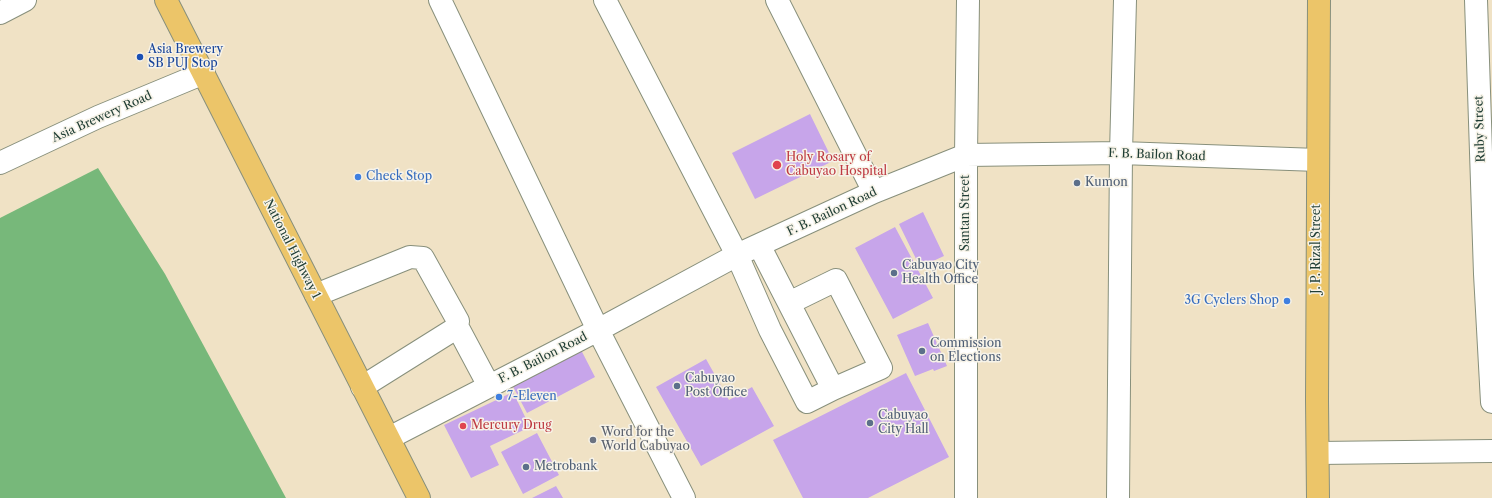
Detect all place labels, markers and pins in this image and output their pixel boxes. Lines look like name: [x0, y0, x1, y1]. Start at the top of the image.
place label: Asia Brewery SB PUJ Stop: [148, 43, 223, 71]
marker: Asia Brewery SB PUJ Stop: [135, 52, 145, 62]
place label: Holy Rosary of Cabuyao Hospital: [786, 151, 887, 179]
marker: Holy Rosary of Cabuyao Hospital: [771, 159, 783, 171]
place label: Check Stop: [366, 170, 432, 184]
marker: Check Stop: [353, 172, 363, 182]
place label: Kumon: [1085, 176, 1128, 190]
marker: Kumon: [1072, 178, 1082, 188]
place label: Cabuyao City Health Office: [902, 259, 979, 287]
marker: Cabuyao City Health Office: [889, 268, 899, 278]
place label: 3G Cyclers Shop: [1184, 294, 1279, 308]
marker: 3G Cyclers Shop: [1282, 296, 1292, 306]
place label: Commission on Elections: [930, 337, 1002, 365]
marker: Commission on Elections: [917, 346, 927, 356]
place label: Cabuyao Post Office: [685, 372, 747, 400]
marker: Cabuyao Post Office: [672, 381, 682, 391]
place label: 7-Eleven: [507, 390, 557, 404]
marker: 7-Eleven: [494, 392, 504, 402]
place label: Cabuyao City Hall: [878, 409, 929, 437]
marker: Cabuyao City Hall: [865, 418, 875, 428]
place label: Mercury Drug: [471, 419, 552, 433]
marker: Mercury Drug: [458, 421, 468, 431]
place label: Word for the World Cabuyao: [601, 426, 690, 454]
marker: Word for the World Cabuyao: [588, 435, 598, 445]
place label: Metrobank: [534, 460, 597, 474]
marker: Metrobank: [521, 462, 531, 472]

